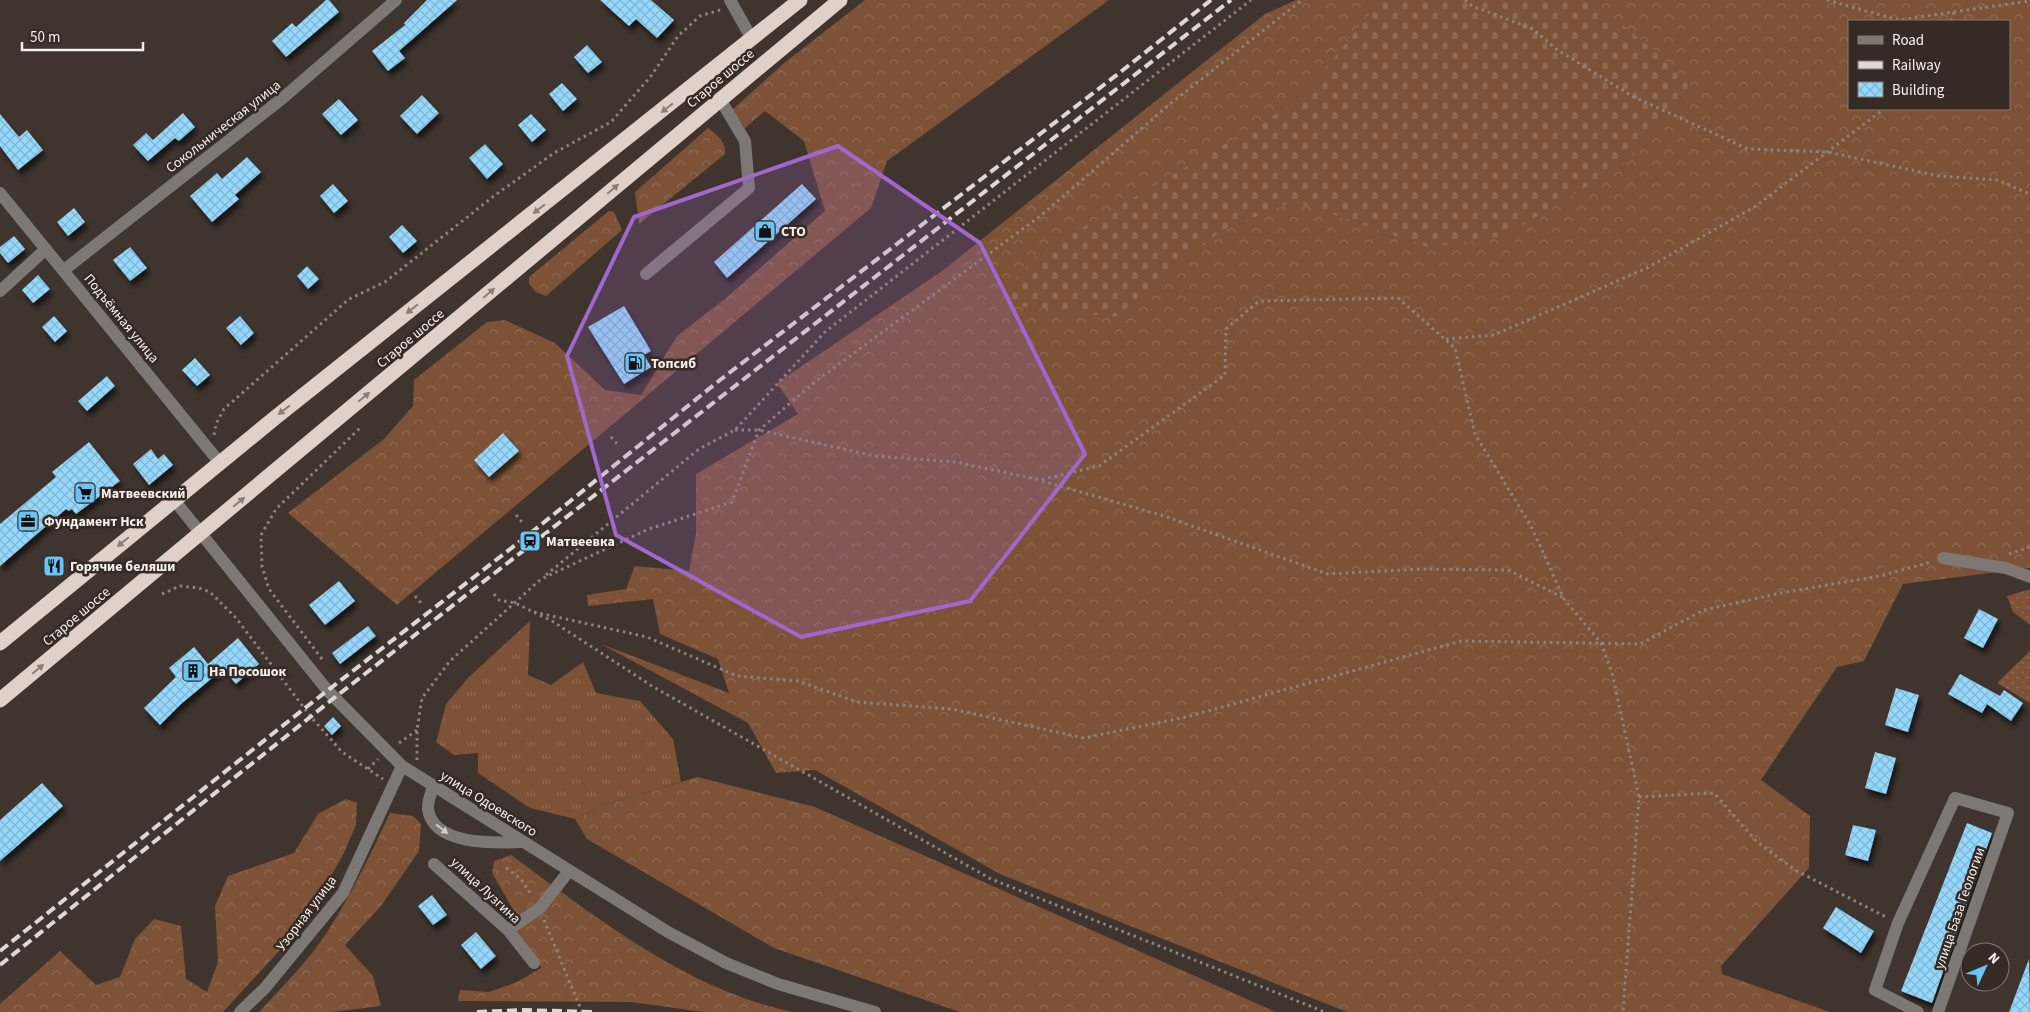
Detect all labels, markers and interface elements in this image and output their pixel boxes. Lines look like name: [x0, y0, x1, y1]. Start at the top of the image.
scale bar: [22, 20, 144, 52]
legend: [1848, 20, 2010, 110]
text: 50 m: [30, 27, 60, 48]
text: Road: [1892, 30, 1924, 51]
street label: Старое шоссе: [682, 44, 759, 113]
text: Railway: [1892, 55, 1941, 76]
street label: Сокольническая улица: [162, 76, 285, 178]
text: Building: [1892, 80, 1945, 101]
one-way arrow: [660, 102, 673, 113]
one-way arrow: [607, 183, 620, 194]
one-way arrow: [533, 203, 546, 214]
shop icon: СТО: [753, 219, 777, 243]
place label: СТО: [781, 222, 806, 242]
street label: Подъёмная улица: [79, 270, 164, 368]
one-way arrow: [482, 288, 495, 299]
street label: Старое шоссе: [372, 304, 449, 373]
one-way arrow: [406, 304, 419, 315]
fuel station icon: Топсиб: [623, 351, 647, 375]
place label: Топсиб: [651, 354, 696, 374]
one-way arrow: [357, 392, 370, 403]
one-way arrow: [278, 405, 291, 416]
supermarket icon: Матвеевский: [73, 481, 97, 505]
place label: Матвеевский: [101, 484, 186, 504]
one-way arrow: [233, 496, 246, 507]
office icon: Фундамент Нск: [16, 509, 40, 533]
place label: Фундамент Нск: [44, 512, 144, 532]
station icon: Матвеевка: [518, 529, 542, 553]
place label: Матвеевка: [546, 532, 615, 552]
one-way arrow: [117, 536, 130, 547]
restaurant icon: Горячие беляши: [42, 554, 66, 578]
place label: Горячие беляши: [70, 557, 175, 577]
street label: Старое шоссе: [38, 582, 115, 651]
building icon: На Посошок: [181, 659, 205, 683]
place label: На Посошок: [209, 662, 287, 682]
one-way arrow: [31, 663, 44, 674]
street label: улица Одоевского: [436, 766, 541, 842]
one-way arrow: [435, 824, 449, 834]
street label: улица База Геологии: [1930, 845, 1990, 972]
street label: улица Лузгина: [446, 853, 525, 929]
street label: Узорная улица: [272, 872, 342, 956]
north arrow: [1960, 942, 2010, 992]
text: N: [1983, 948, 2004, 969]

